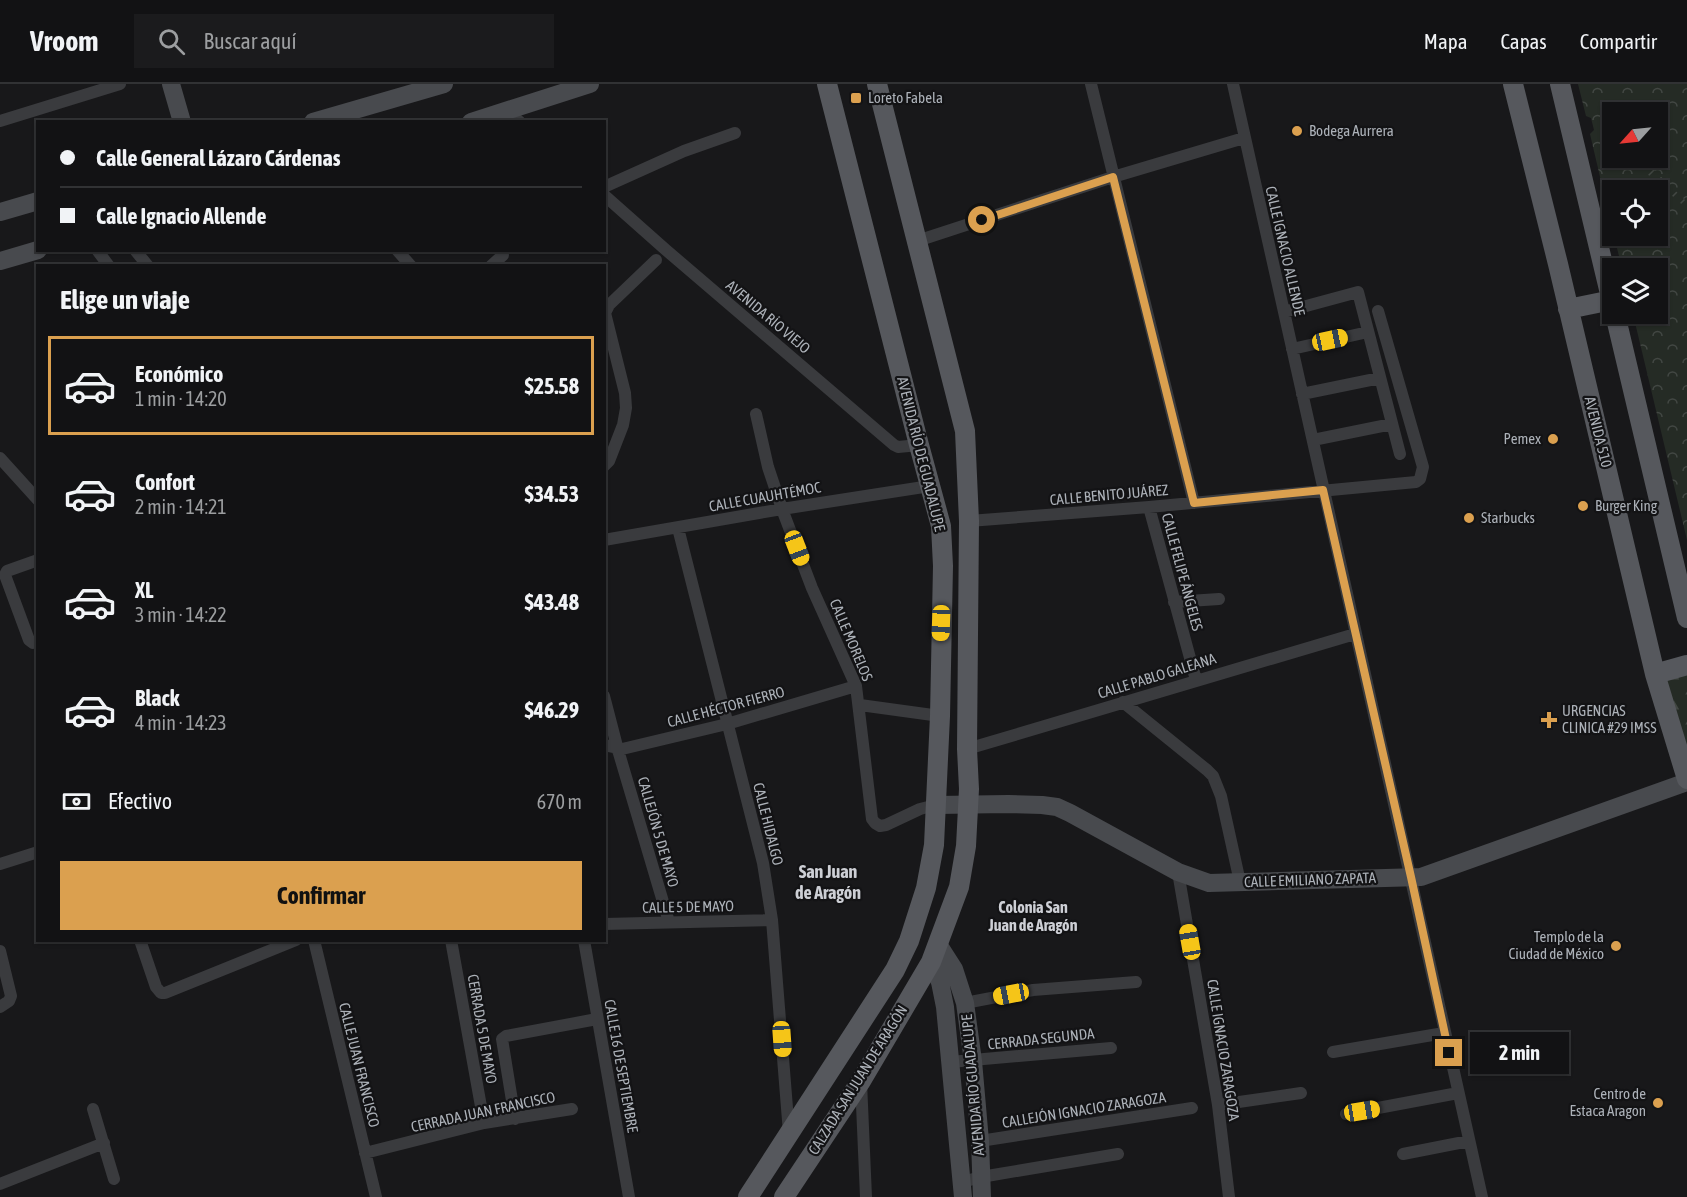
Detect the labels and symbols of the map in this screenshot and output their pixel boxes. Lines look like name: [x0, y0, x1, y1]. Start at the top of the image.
place label: Loreto Fabela: [868, 89, 943, 106]
marker: Loreto Fabela: [849, 91, 863, 105]
north arrow: [1602, 102, 1668, 168]
place label: Bodega Aurrera: [1309, 122, 1394, 139]
marker: Bodega Aurrera: [1290, 124, 1304, 138]
street label: CALLE IGNACIO ALLENDE: [1262, 184, 1309, 318]
route start: [968, 206, 995, 233]
street label: AVENIDA RÍO VIEJO: [723, 277, 814, 357]
car: [1311, 327, 1349, 353]
street label: AVENIDA RÍO DE GUADALUPE: [894, 375, 949, 533]
street label: AVENIDA 510: [1581, 395, 1615, 469]
place label: Pemex: [1503, 430, 1541, 447]
marker: Pemex: [1546, 432, 1560, 446]
street label: CALLE CUAUHTÉMOC: [708, 478, 822, 515]
street label: CALLE BENITO JUÁREZ: [1049, 481, 1169, 508]
place label: Burger King: [1595, 497, 1658, 514]
marker: Burger King: [1576, 499, 1590, 513]
place label: Starbucks: [1481, 509, 1535, 526]
street label: CALLE FELIPE ÁNGELES: [1159, 511, 1206, 633]
marker: Starbucks: [1462, 511, 1476, 525]
car: [782, 528, 812, 568]
street label: CALLE MORELOS: [827, 596, 876, 683]
car: [931, 605, 951, 641]
street label: CALLE PABLO GALEANA: [1096, 649, 1219, 702]
street label: CALLE HÉCTOR FIERRO: [665, 683, 786, 730]
place label: URGENCIAS CLINICA #29 IMSS: [1562, 702, 1656, 736]
marker: URGENCIAS CLINICA #29 IMSS: [1540, 711, 1558, 729]
street label: CALLEJÓN 5 DE MAYO: [635, 775, 682, 889]
street label: CALLE HIDALGO: [750, 781, 787, 867]
district label: San Juan de Aragón: [795, 861, 861, 903]
street label: CALLE EMILIANO ZAPATA: [1244, 869, 1377, 890]
street label: CALLE 5 DE MAYO: [642, 897, 734, 916]
district label: Colonia San Juan de Aragón: [988, 898, 1078, 934]
car: [1178, 923, 1202, 961]
place label: Templo de la Ciudad de México: [1509, 928, 1604, 962]
marker: Templo de la Ciudad de México: [1609, 939, 1623, 953]
street label: CERRADA 5 DE MAYO: [464, 973, 501, 1085]
street label: CALLE IGNACIO ZARAGOZA: [1204, 978, 1243, 1123]
car: [992, 982, 1030, 1006]
street label: CALLE 16 DE SEPTIEMBRE: [601, 998, 642, 1134]
street label: CALLE JUAN FRANCISCO: [336, 1001, 383, 1129]
street label: CALZADA SAN JUAN DE ARAGÓN: [805, 1002, 911, 1158]
street label: AVENIDA RÍO GUADALUPE: [958, 1013, 987, 1156]
car: [772, 1020, 792, 1058]
street label: CERRADA SEGUNDA: [987, 1024, 1096, 1053]
callout: 2 min: [1470, 1032, 1569, 1074]
route end: [1435, 1039, 1462, 1066]
place label: Centro de Estaca Aragon: [1570, 1085, 1646, 1119]
street label: CERRADA JUAN FRANCISCO: [409, 1088, 557, 1135]
street label: CALLEJÓN IGNACIO ZARAGOZA: [1001, 1088, 1168, 1131]
marker: Centro de Estaca Aragon: [1651, 1096, 1665, 1110]
car: [1343, 1099, 1381, 1123]

